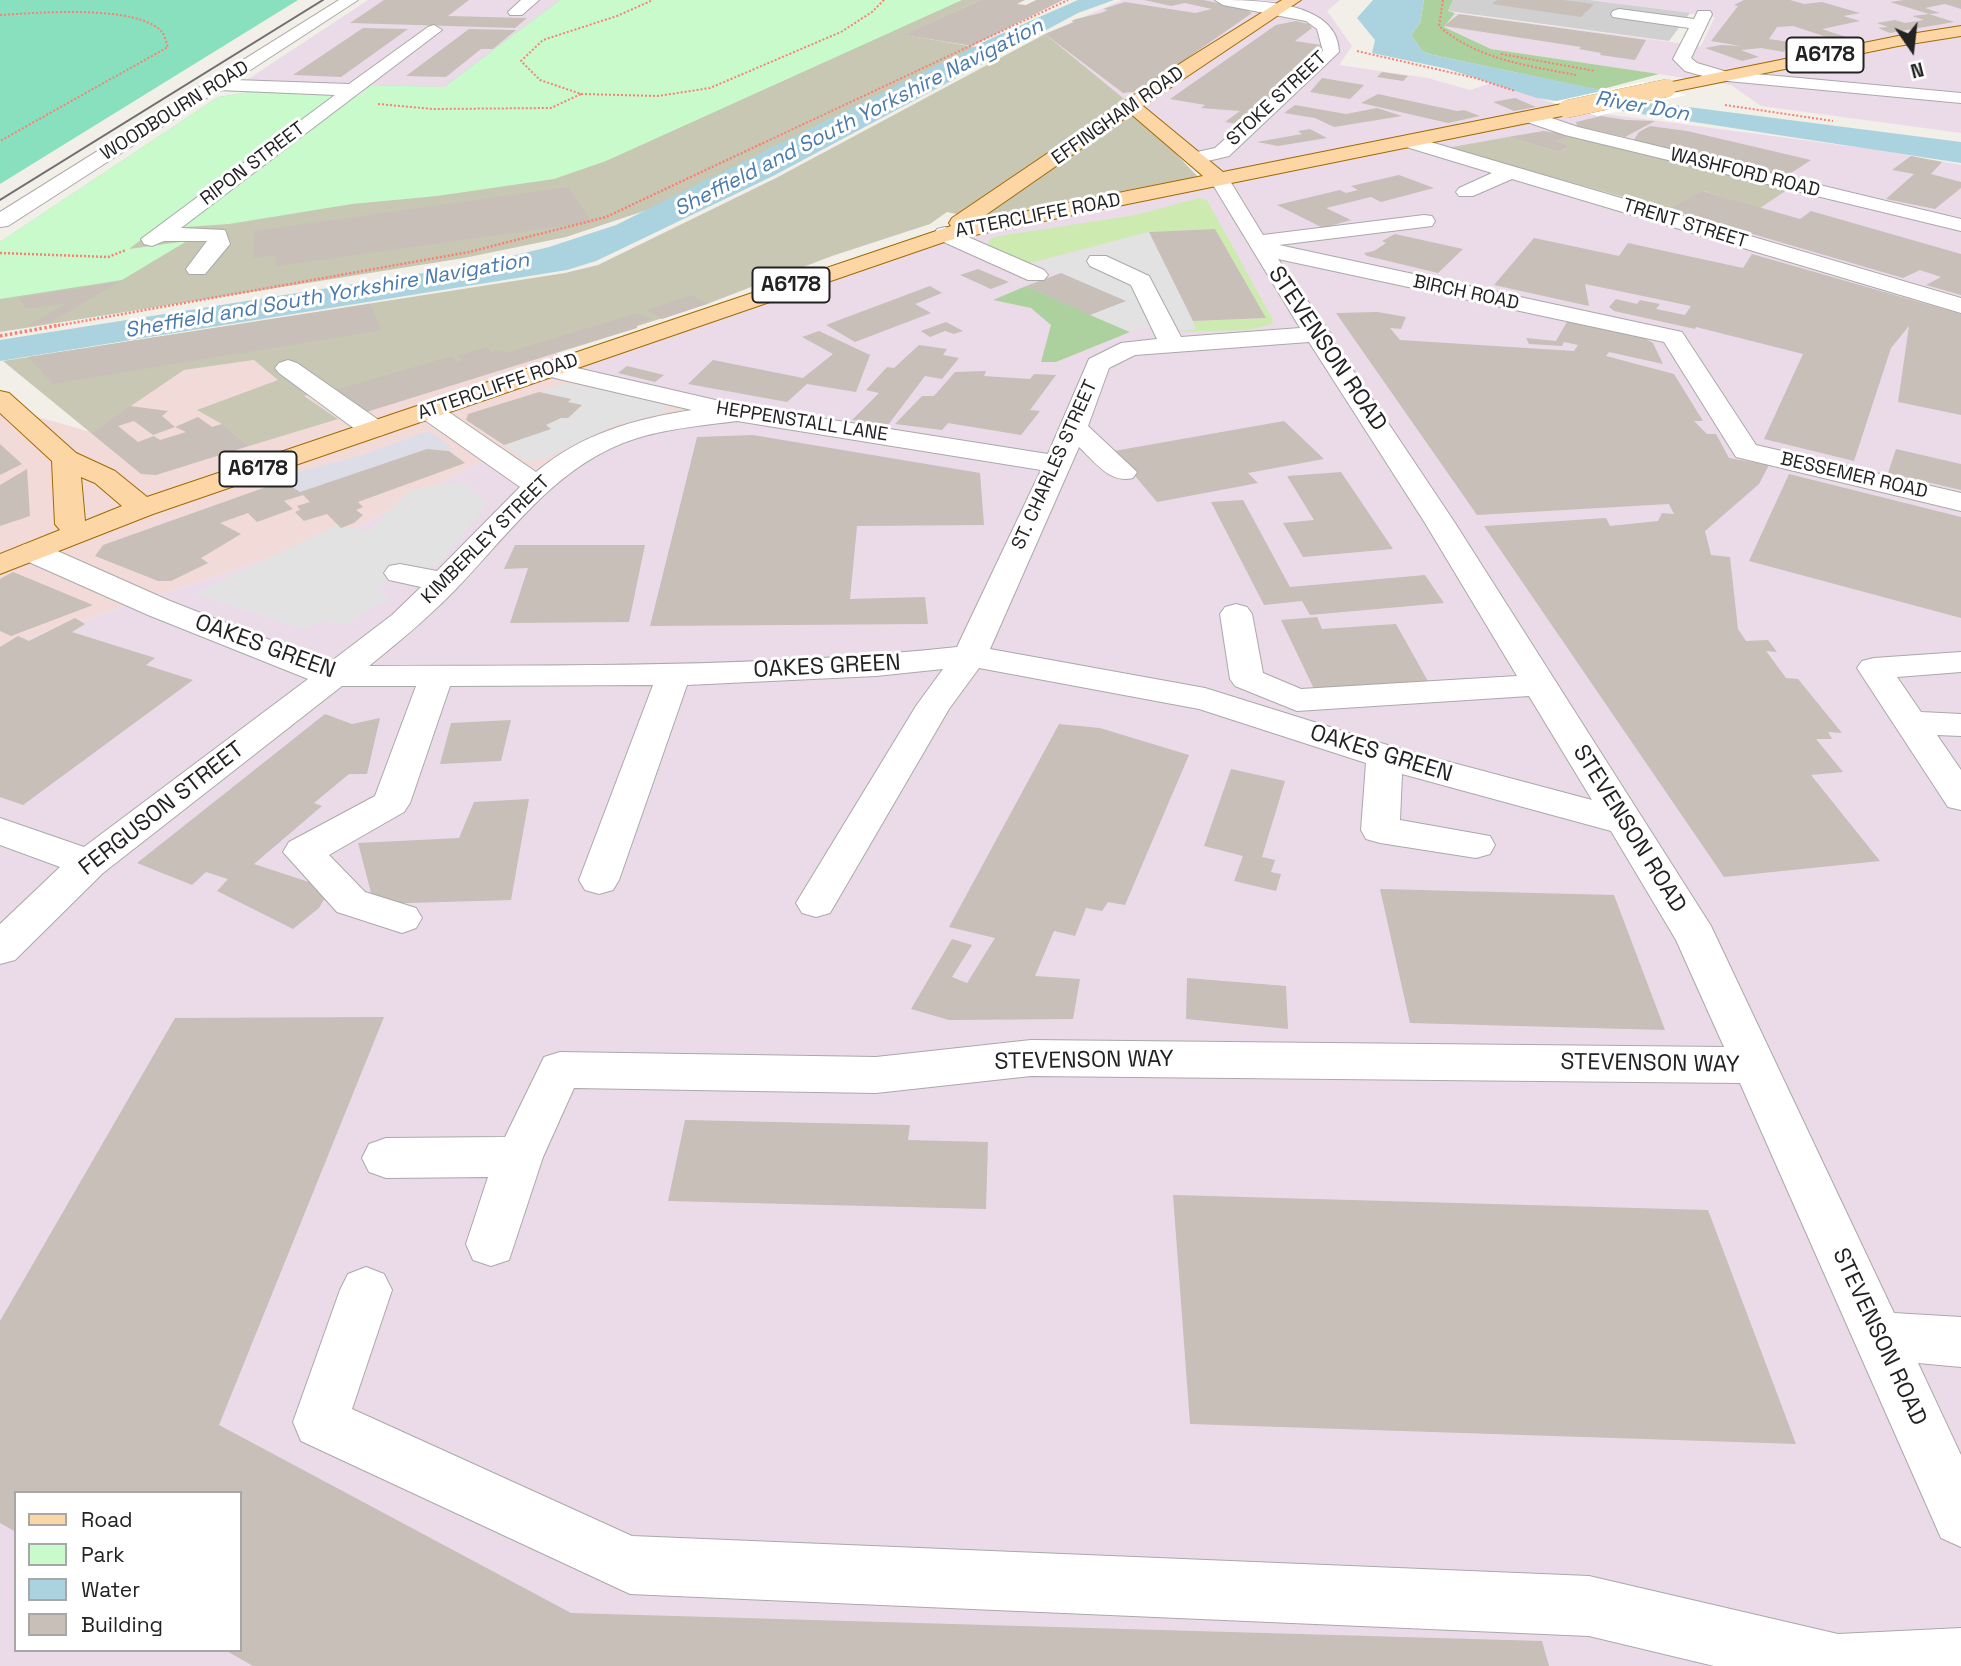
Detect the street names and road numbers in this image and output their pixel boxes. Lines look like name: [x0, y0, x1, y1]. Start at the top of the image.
road number: A6178: [1786, 38, 1864, 72]
street label: STOKE STREET: [1222, 47, 1332, 151]
street label: WOODBOURN ROAD: [97, 56, 253, 166]
street label: EFFINGHAM ROAD: [1048, 62, 1188, 170]
street label: RIPON STREET: [196, 117, 310, 211]
street label: WASHFORD ROAD: [1668, 143, 1822, 203]
street label: ATTERCLIFFE ROAD: [953, 189, 1123, 243]
street label: TRENT STREET: [1620, 194, 1750, 254]
street label: STEVENSON ROAD: [1262, 262, 1392, 436]
road number: A6178: [752, 268, 830, 302]
street label: BIRCH ROAD: [1411, 271, 1521, 315]
street label: ATTERCLIFFE ROAD: [415, 349, 581, 425]
street label: ST. CHARLES STREET: [1007, 377, 1103, 553]
street label: HEPPENSTALL LANE: [715, 397, 889, 447]
street label: BESSEMER ROAD: [1778, 448, 1930, 504]
road number: A6178: [219, 452, 296, 486]
street label: KIMBERLEY STREET: [417, 471, 555, 609]
street label: OAKES GREEN: [191, 609, 339, 685]
street label: OAKES GREEN: [753, 649, 901, 685]
street label: OAKES GREEN: [1306, 719, 1456, 789]
street label: FERGUSON STREET: [74, 736, 250, 882]
street label: STEVENSON ROAD: [1566, 740, 1692, 918]
street label: STEVENSON WAY: [994, 1046, 1174, 1076]
street label: STEVENSON WAY: [1560, 1049, 1740, 1079]
street label: STEVENSON ROAD: [1826, 1244, 1932, 1430]

